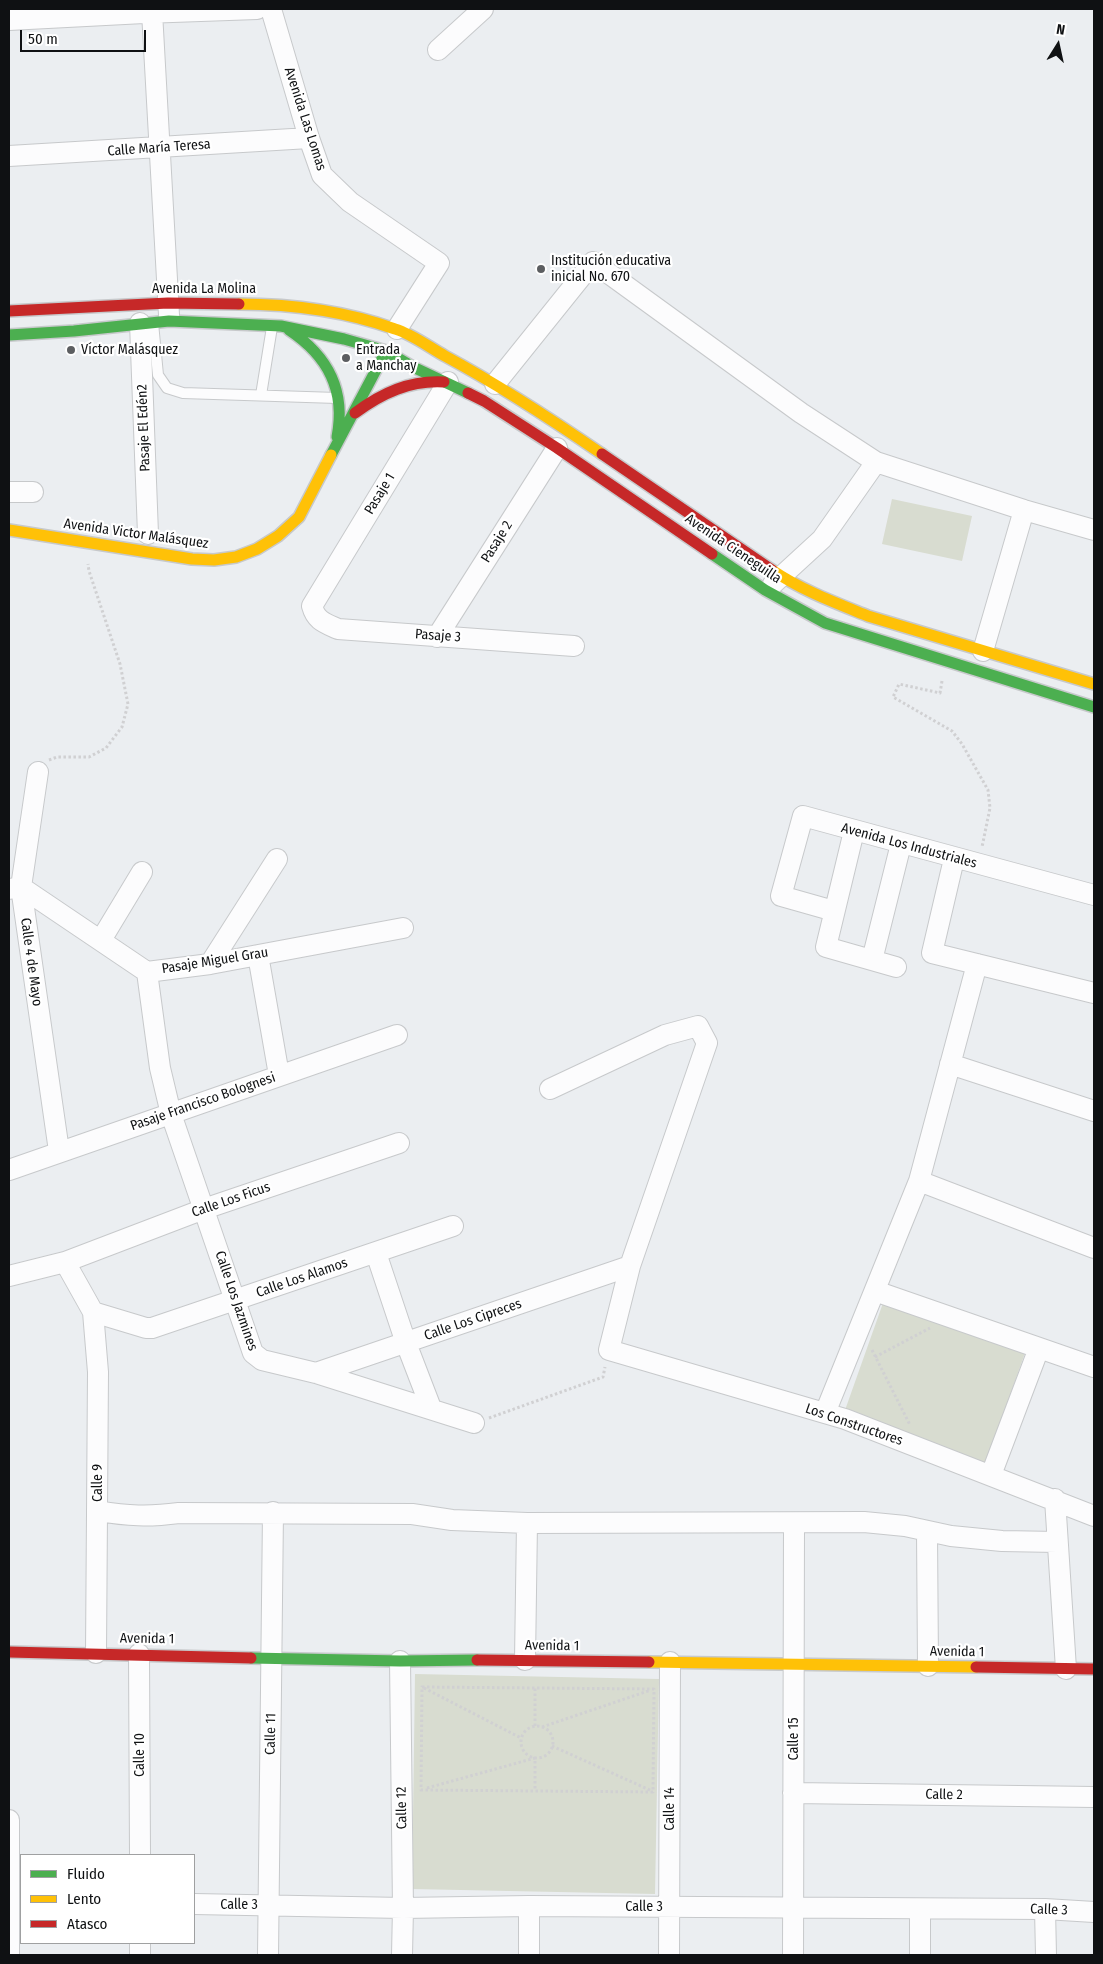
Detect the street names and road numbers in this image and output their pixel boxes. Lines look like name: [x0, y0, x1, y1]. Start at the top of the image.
street label: Avenida Las Lomas: [280, 65, 330, 173]
street label: Calle María Teresa: [107, 136, 211, 160]
street label: Avenida La Molina: [152, 281, 256, 297]
street label: Pasaje El Edén2: [134, 384, 154, 472]
street label: Pasaje 1: [361, 470, 399, 518]
street label: Avenida Cieneguilla: [682, 511, 784, 587]
street label: Avenida Victor Malásquez: [63, 516, 209, 552]
street label: Pasaje 2: [478, 518, 516, 566]
street label: Pasaje 3: [414, 626, 462, 646]
street label: Avenida Los Industriales: [839, 820, 979, 872]
street label: Calle 4 de Mayo: [16, 917, 46, 1007]
street label: Pasaje Miguel Grau: [161, 944, 269, 978]
street label: Pasaje Francisco Bolognesi: [128, 1069, 278, 1135]
street label: Calle Los Ficus: [189, 1179, 273, 1221]
street label: Calle Los Jazmines: [211, 1249, 261, 1353]
street label: Calle Los Alamos: [254, 1254, 350, 1302]
street label: Calle Los Cipreces: [422, 1295, 524, 1345]
street label: Los Constructores: [803, 1400, 905, 1450]
street label: Calle 9: [90, 1464, 106, 1502]
street label: Avenida 1: [120, 1630, 174, 1648]
street label: Avenida 1: [525, 1637, 579, 1655]
street label: Avenida 1: [930, 1643, 984, 1661]
street label: Calle 11: [262, 1713, 280, 1755]
street label: Calle 15: [786, 1717, 802, 1761]
street label: Calle 10: [132, 1733, 148, 1777]
street label: Calle 12: [393, 1786, 411, 1830]
street label: Calle 2: [925, 1786, 963, 1804]
street label: Calle 14: [662, 1787, 678, 1831]
street label: Calle 3: [220, 1897, 258, 1913]
street label: Calle 3: [625, 1899, 663, 1915]
street label: Calle 3: [1030, 1901, 1068, 1919]

